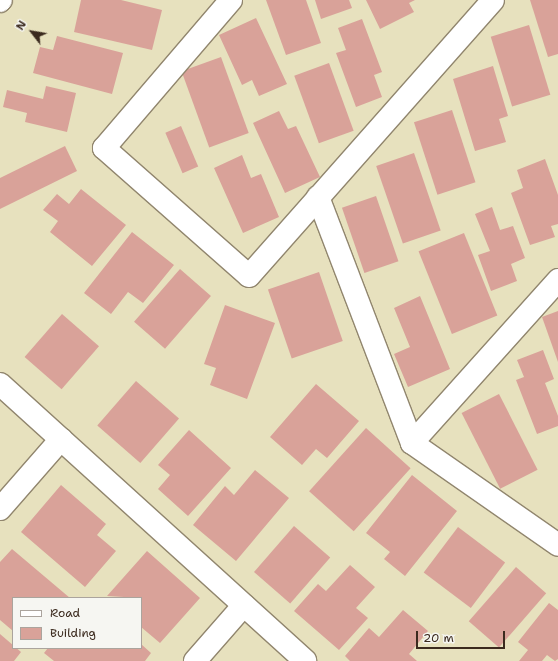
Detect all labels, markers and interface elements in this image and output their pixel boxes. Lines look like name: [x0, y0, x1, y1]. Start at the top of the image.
north arrow: [12, 12, 52, 52]
text: N: [13, 18, 30, 33]
legend: [12, 597, 142, 649]
text: Road: [50, 605, 80, 621]
scale bar: [418, 623, 507, 649]
text: Building: [50, 625, 96, 641]
text: 20 m: [423, 630, 454, 646]

